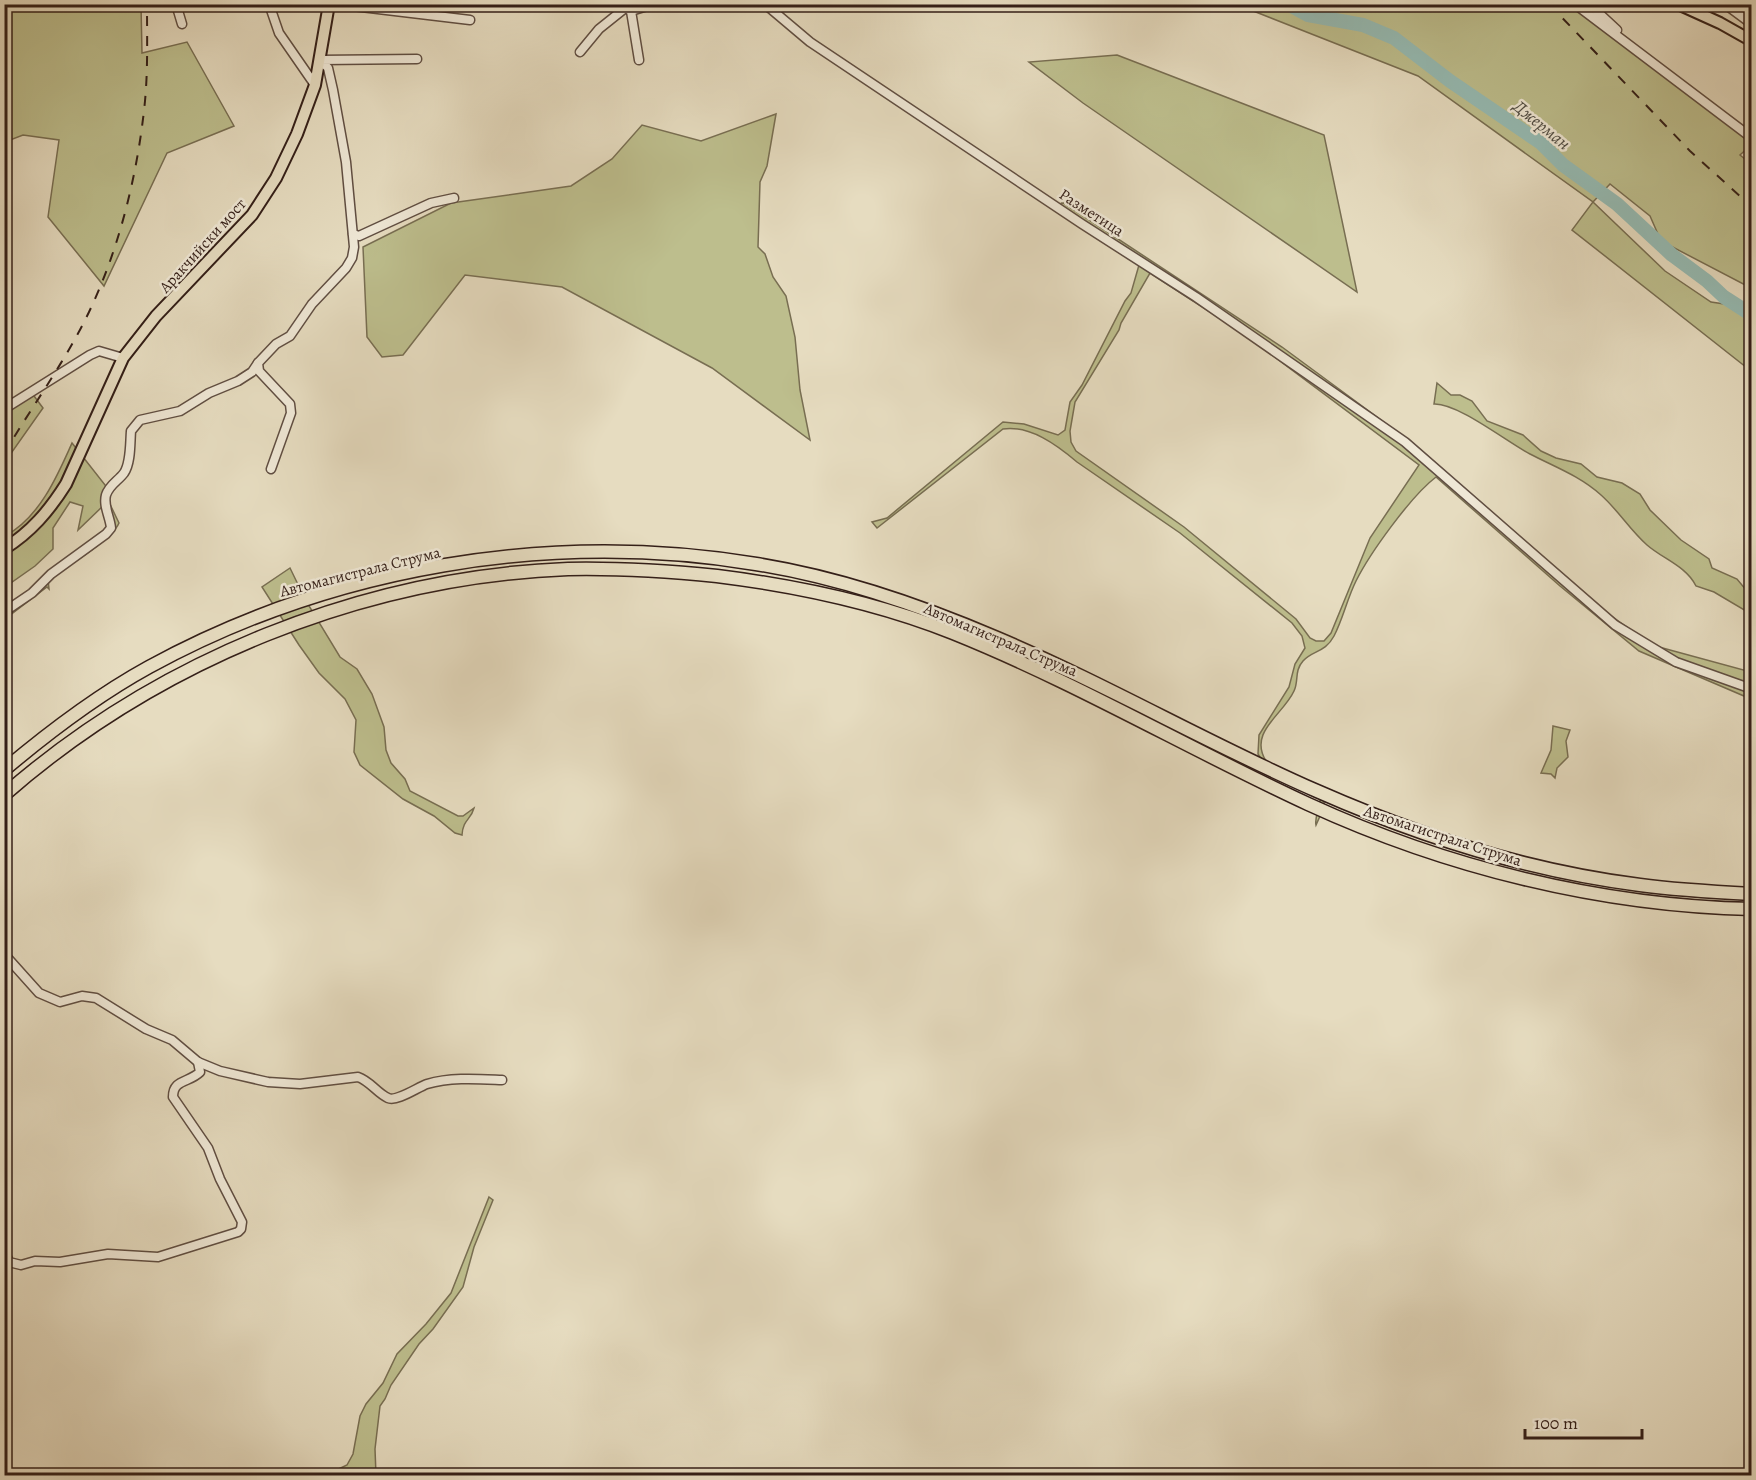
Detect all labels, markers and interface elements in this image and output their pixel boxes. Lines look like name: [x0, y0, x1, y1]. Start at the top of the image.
water label: Джерман: [1507, 93, 1576, 155]
street label: Разметица: [1055, 184, 1129, 242]
street label: Аракчийски мост: [154, 194, 251, 298]
street label: Автомагистрала Струма: [277, 541, 444, 603]
street label: Автомагистрала Струма: [919, 597, 1081, 683]
street label: Автомагистрала Струма: [1360, 800, 1525, 872]
scale bar: [1525, 1402, 1642, 1440]
text: 100 m: [1534, 1411, 1578, 1435]

